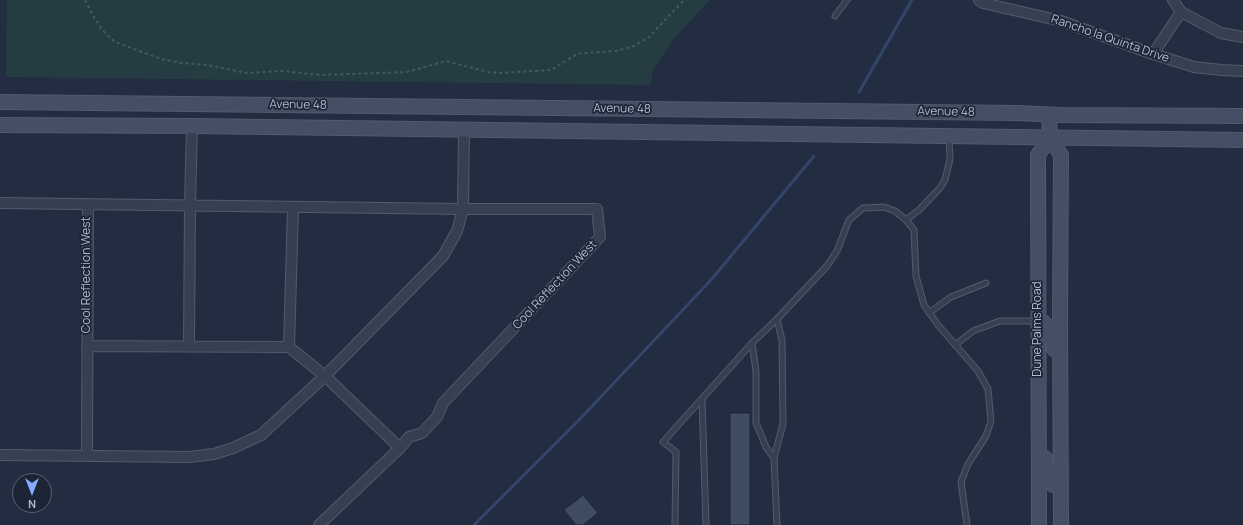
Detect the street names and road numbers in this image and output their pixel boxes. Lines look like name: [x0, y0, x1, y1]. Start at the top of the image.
street label: Rancho la Quinta Drive: [1049, 12, 1171, 66]
street label: Avenue 48: [269, 97, 327, 113]
street label: Avenue 48: [593, 101, 651, 117]
street label: Avenue 48: [917, 104, 975, 120]
street label: Cool Reflection West: [80, 217, 94, 333]
street label: Cool Reflection West: [510, 237, 600, 333]
street label: Dune Palms Road: [1031, 281, 1045, 377]

